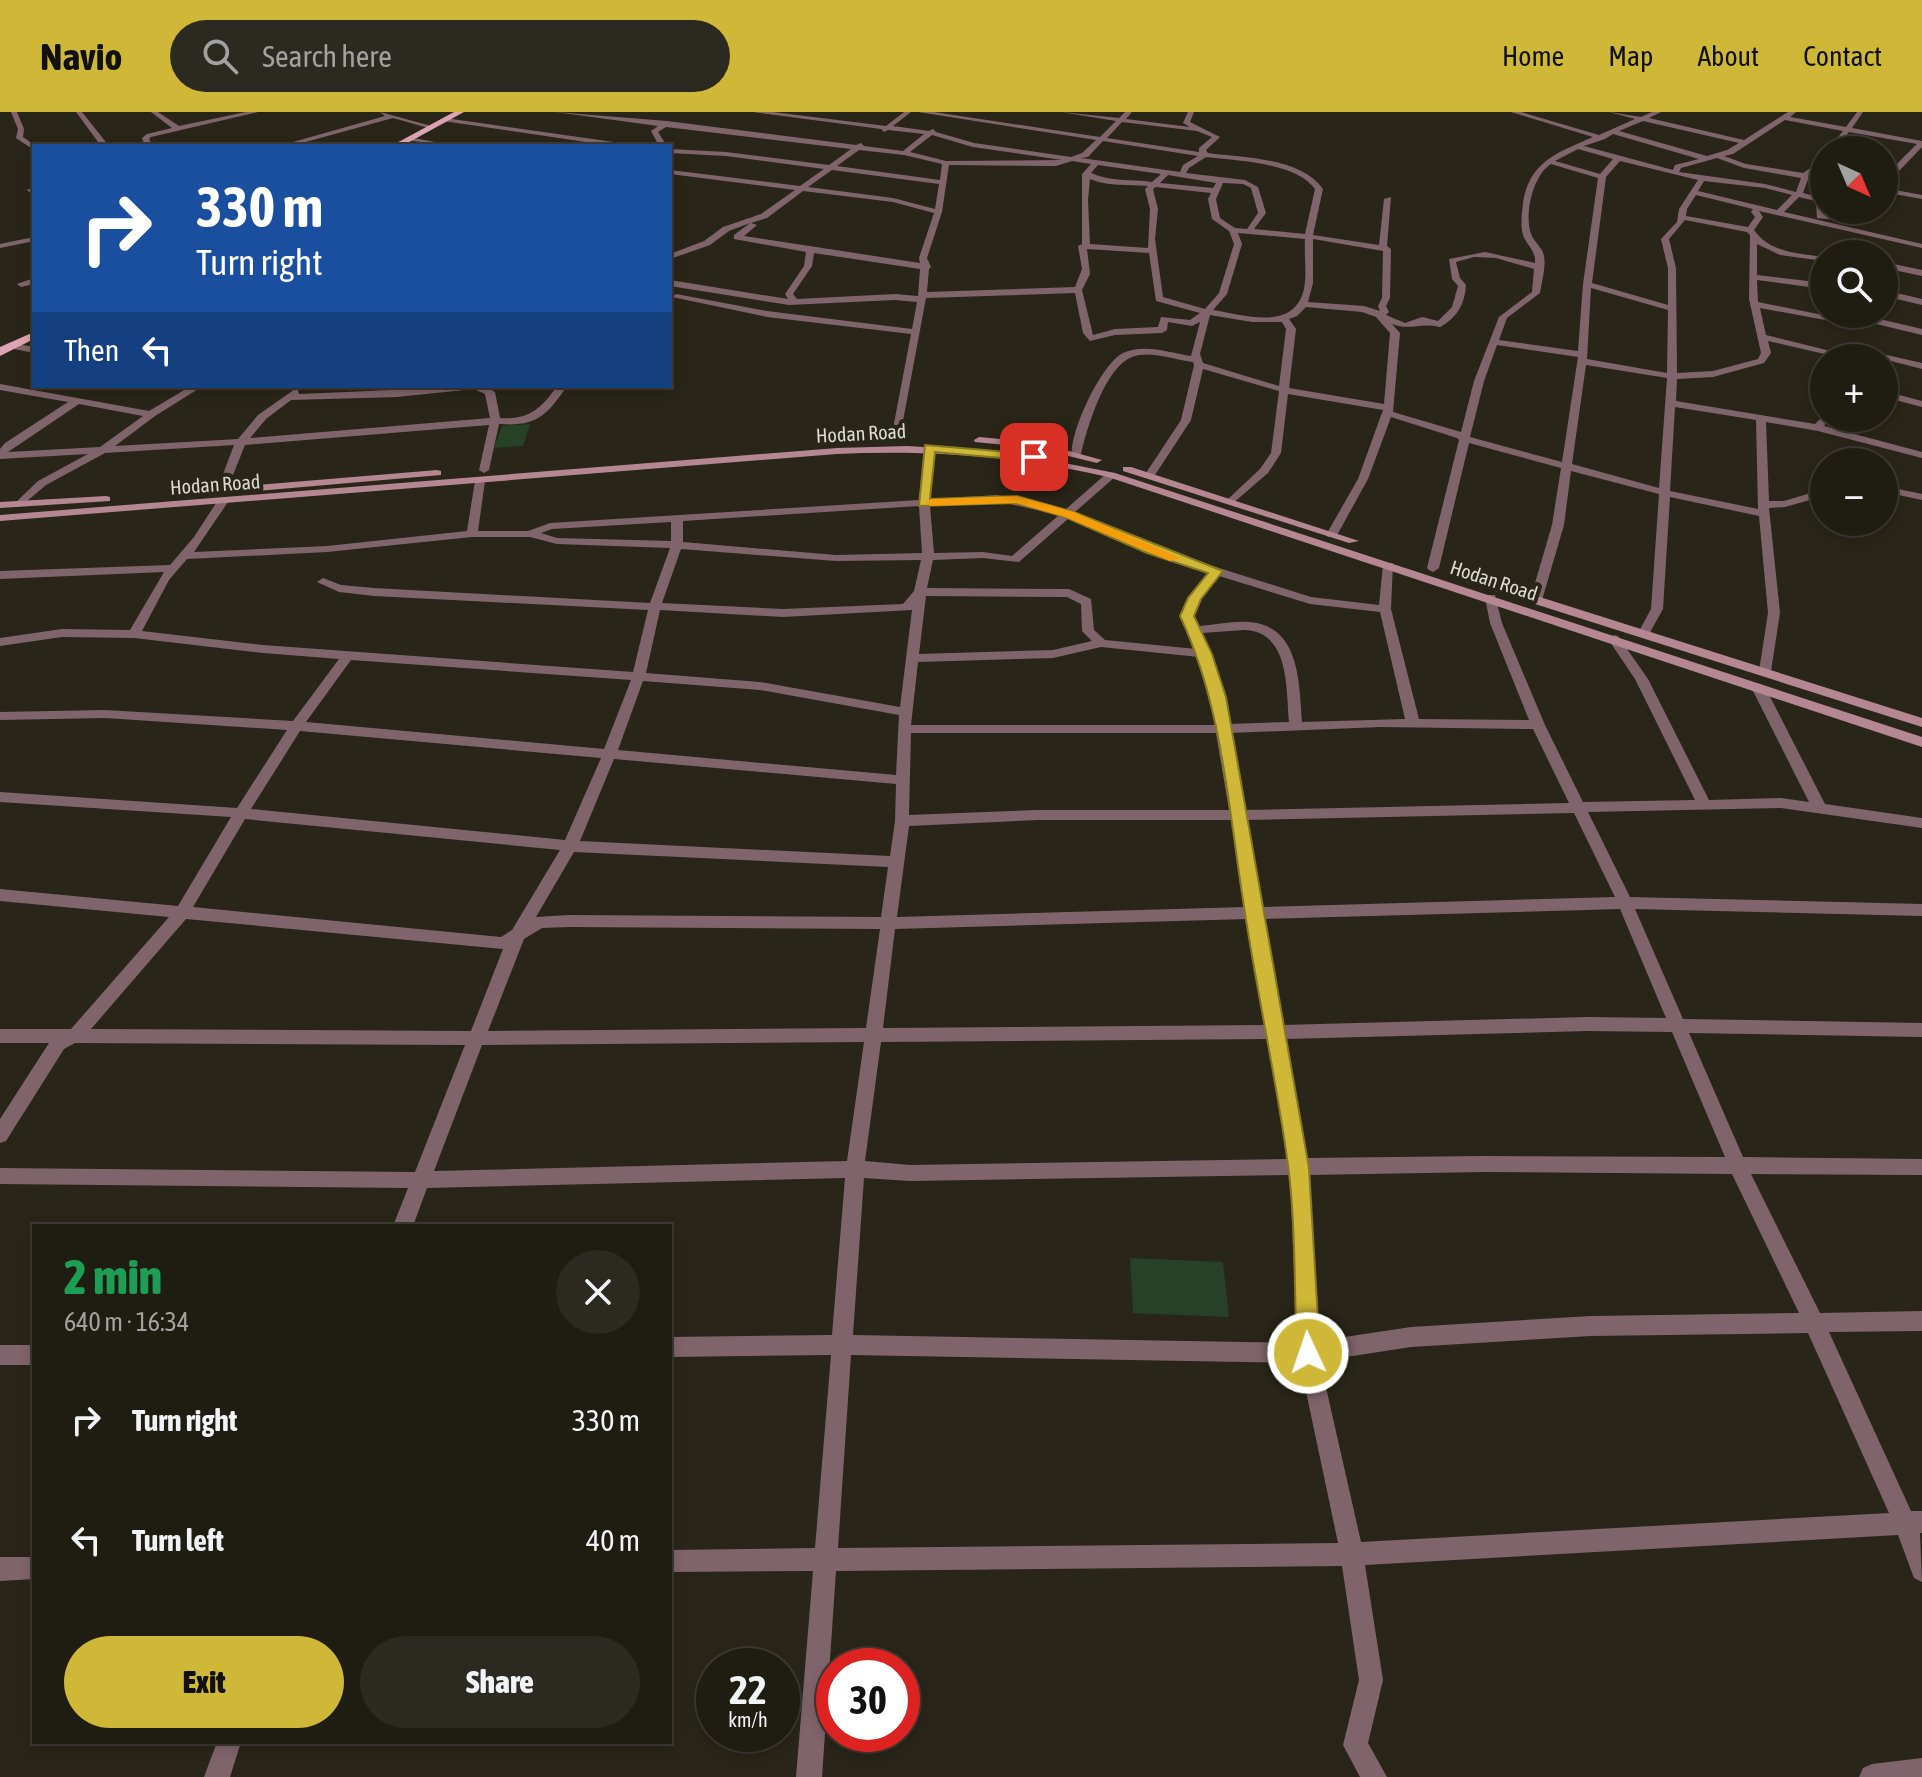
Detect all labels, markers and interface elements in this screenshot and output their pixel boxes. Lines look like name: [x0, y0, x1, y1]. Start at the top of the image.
search box: [170, 20, 730, 92]
icon: search: [198, 34, 242, 78]
text: Navio: [40, 35, 122, 78]
text: Search here: [262, 39, 392, 73]
text: Home: [1502, 40, 1564, 72]
text: Map: [1608, 40, 1653, 72]
text: About: [1697, 40, 1759, 72]
text: Contact: [1803, 40, 1882, 72]
north arrow: [1810, 136, 1898, 224]
map controls: [1810, 136, 1898, 536]
text: 330 m: [196, 175, 323, 239]
icon: right: [64, 176, 168, 280]
button: search: [1810, 240, 1898, 328]
text: Turn right: [196, 241, 323, 283]
icon: left: [135, 328, 179, 372]
text: Then: [64, 333, 119, 367]
button: +: [1810, 344, 1898, 432]
street label: Hodan Road: [815, 419, 907, 447]
pin: [1000, 423, 1068, 491]
icon: arrive: [1012, 435, 1056, 479]
button: −: [1810, 448, 1898, 536]
street label: Hodan Road: [169, 469, 261, 499]
street label: Hodan Road: [1447, 555, 1541, 605]
text: 2 min: [64, 1249, 162, 1304]
button: close: [556, 1250, 640, 1334]
text: 640 m · 16:34: [64, 1307, 189, 1337]
position arrow: [1266, 1311, 1350, 1395]
icon: right: [64, 1398, 108, 1442]
text: Turn right: [132, 1403, 238, 1437]
text: 330 m: [572, 1403, 640, 1437]
icon: left: [64, 1518, 108, 1562]
text: Turn left: [132, 1523, 224, 1557]
text: 40 m: [586, 1523, 640, 1557]
button: Exit: [64, 1636, 344, 1728]
button: Share: [360, 1636, 640, 1728]
speed limit sign: 30: [816, 1648, 920, 1752]
text: 22: [729, 1667, 767, 1712]
text: km/h: [728, 1708, 768, 1731]

